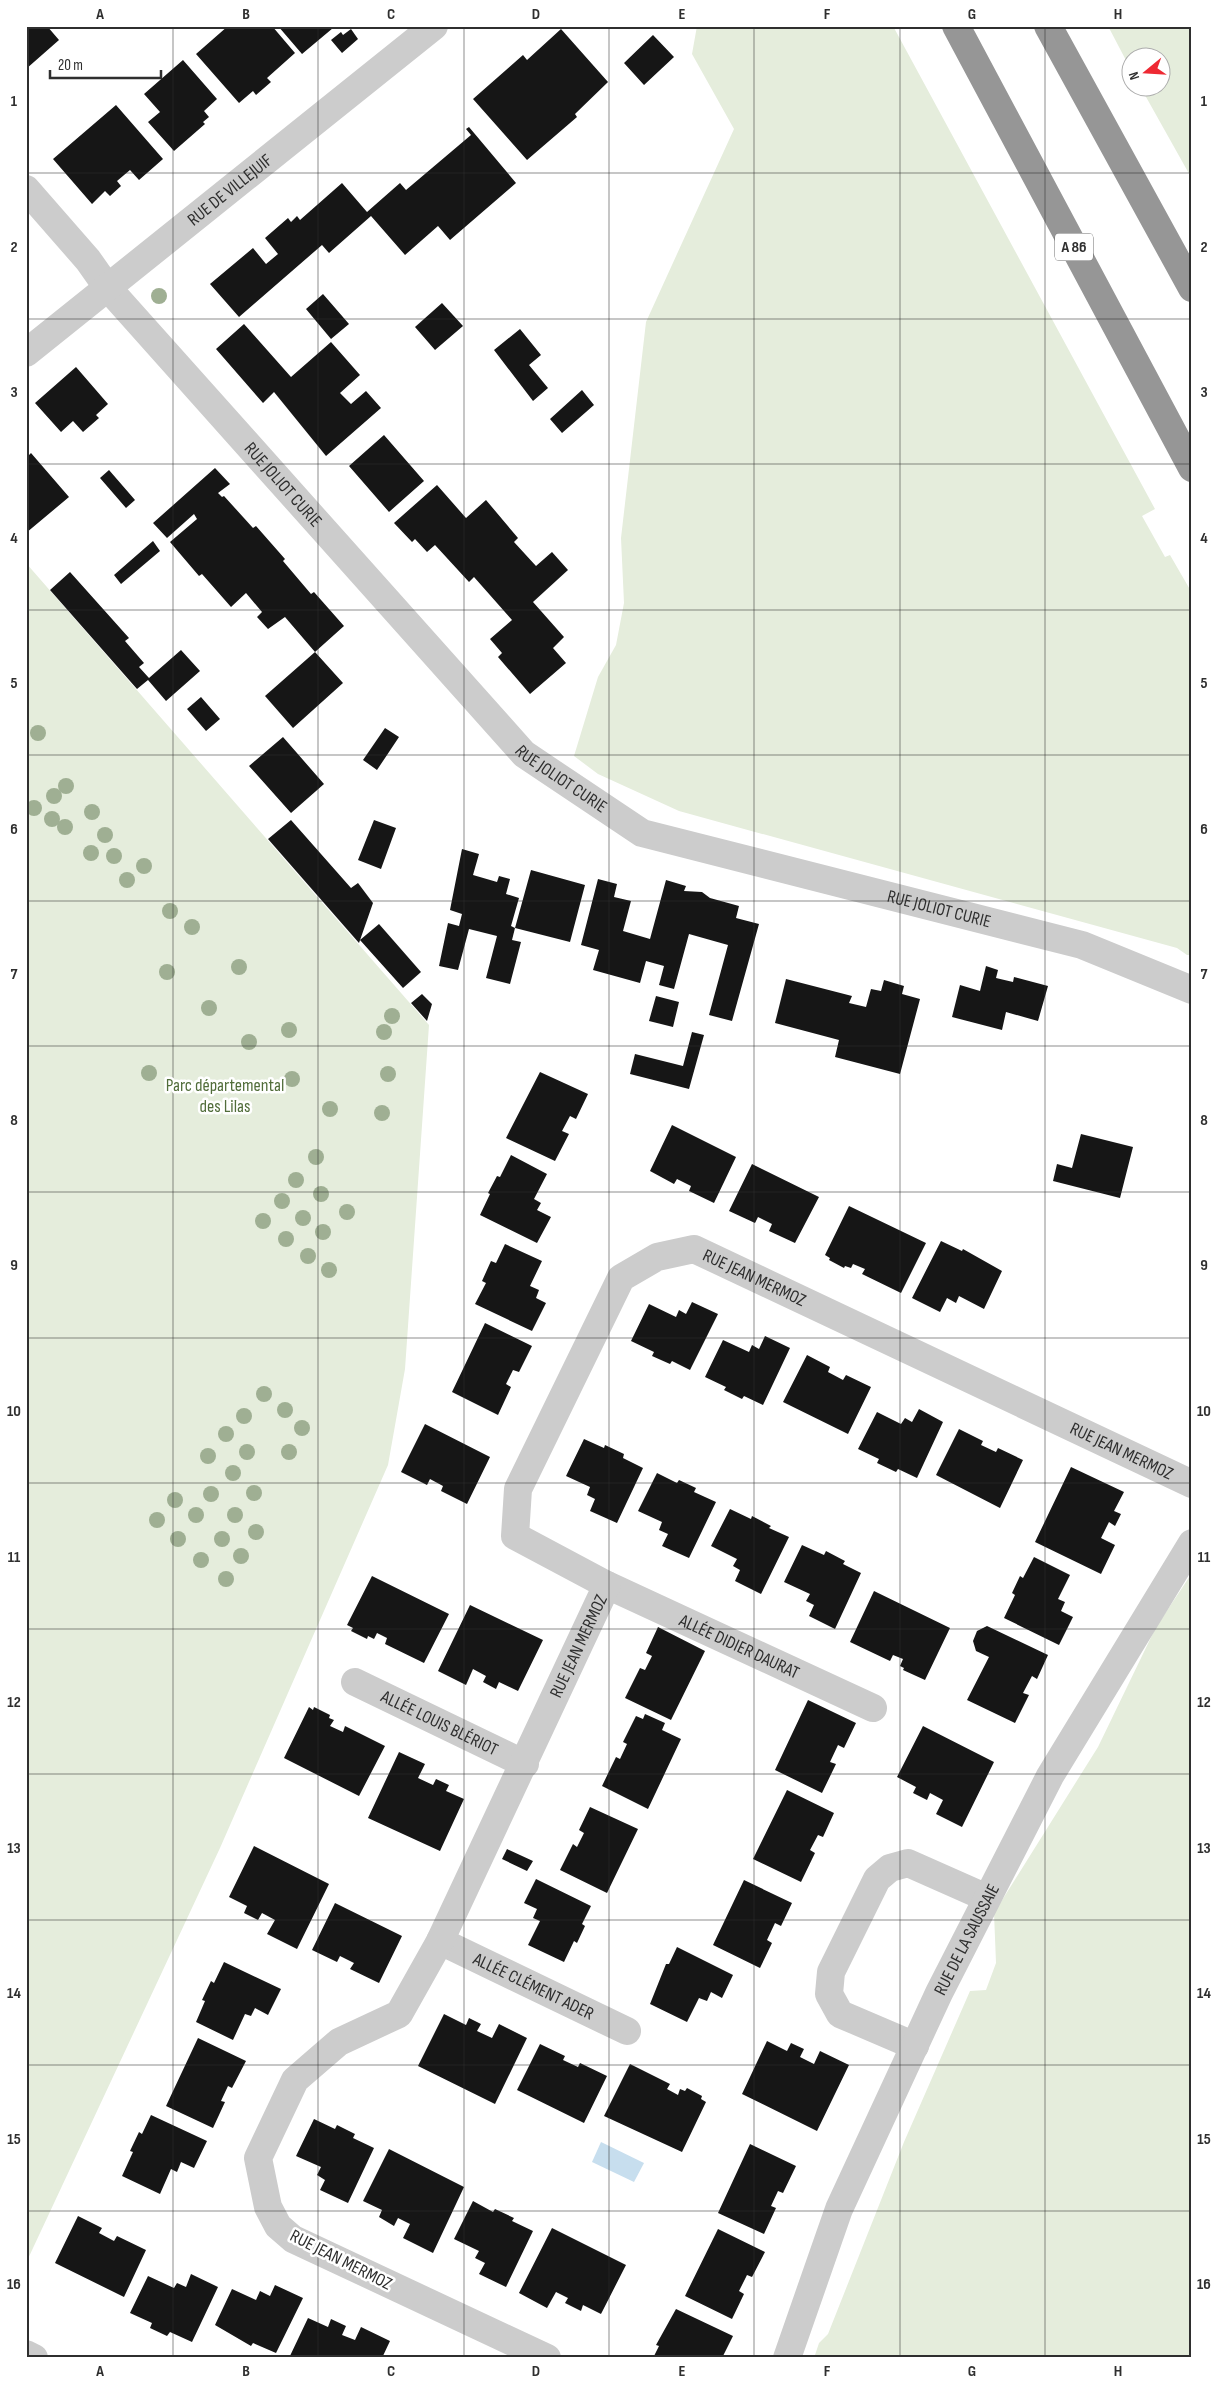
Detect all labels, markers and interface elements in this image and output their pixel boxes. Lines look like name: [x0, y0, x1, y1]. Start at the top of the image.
text: A: [95, 5, 104, 24]
text: B: [242, 5, 250, 24]
text: C: [387, 5, 395, 24]
text: D: [532, 5, 540, 24]
text: E: [679, 5, 686, 24]
text: F: [824, 5, 831, 24]
text: G: [968, 5, 976, 24]
text: H: [1114, 5, 1122, 24]
scale bar: [50, 48, 161, 80]
north arrow: [1120, 48, 1170, 98]
text: 20 m: [58, 56, 83, 75]
text: N: [1125, 70, 1143, 82]
text: 1: [11, 92, 18, 111]
text: 1: [1201, 92, 1208, 111]
street label: RUE DE VILLEJUIF: [183, 150, 276, 230]
road number: A 86: [1055, 233, 1093, 260]
text: 2: [10, 238, 18, 257]
text: 2: [1200, 238, 1208, 257]
text: 3: [10, 383, 18, 402]
text: 3: [1200, 383, 1208, 402]
street label: RUE JOLIOT CURIE: [240, 438, 326, 531]
text: 4: [10, 529, 18, 548]
text: 4: [1200, 529, 1208, 548]
text: 5: [10, 674, 18, 693]
text: 5: [1200, 674, 1208, 693]
street label: RUE JOLIOT CURIE: [511, 741, 611, 817]
text: 6: [10, 820, 18, 839]
text: 6: [1200, 820, 1208, 839]
street label: RUE JOLIOT CURIE: [885, 885, 993, 932]
text: 7: [11, 965, 18, 984]
text: 7: [1201, 965, 1208, 984]
park label: Parc départemental des Lilas: [166, 1075, 284, 1117]
text: 8: [10, 1111, 18, 1130]
text: 8: [1200, 1111, 1208, 1130]
street label: RUE JEAN MERMOZ: [700, 1244, 810, 1311]
text: 9: [10, 1256, 18, 1275]
text: 9: [1200, 1256, 1208, 1275]
text: 10: [7, 1402, 21, 1421]
text: 10: [1197, 1402, 1211, 1421]
street label: RUE JEAN MERMOZ: [1067, 1418, 1177, 1484]
text: 11: [8, 1548, 21, 1567]
text: 11: [1198, 1548, 1211, 1567]
street label: RUE JEAN MERMOZ: [545, 1591, 612, 1701]
street label: ALLÉE DIDIER DAURAT: [675, 1609, 803, 1683]
street label: ALLÉE LOUIS BLÉRIOT: [377, 1685, 501, 1760]
text: 12: [7, 1693, 21, 1712]
text: 12: [1197, 1693, 1211, 1712]
text: 13: [7, 1839, 21, 1858]
text: 13: [1197, 1839, 1211, 1858]
street label: RUE DE LA SAUSSAIE: [929, 1880, 1004, 1999]
street label: ALLÉE CLÉMENT ADER: [469, 1948, 597, 2024]
text: 14: [7, 1984, 21, 2003]
text: 14: [1197, 1984, 1211, 2003]
text: 15: [7, 2130, 21, 2149]
text: 15: [1197, 2130, 1211, 2149]
street label: RUE JEAN MERMOZ: [287, 2225, 396, 2295]
text: 16: [7, 2275, 21, 2294]
text: 16: [1197, 2275, 1211, 2294]
text: A: [95, 2362, 104, 2381]
text: B: [242, 2362, 250, 2381]
text: C: [387, 2362, 395, 2381]
text: D: [532, 2362, 540, 2381]
text: E: [679, 2362, 686, 2381]
text: F: [824, 2362, 831, 2381]
text: G: [968, 2362, 976, 2381]
text: H: [1114, 2362, 1122, 2381]

